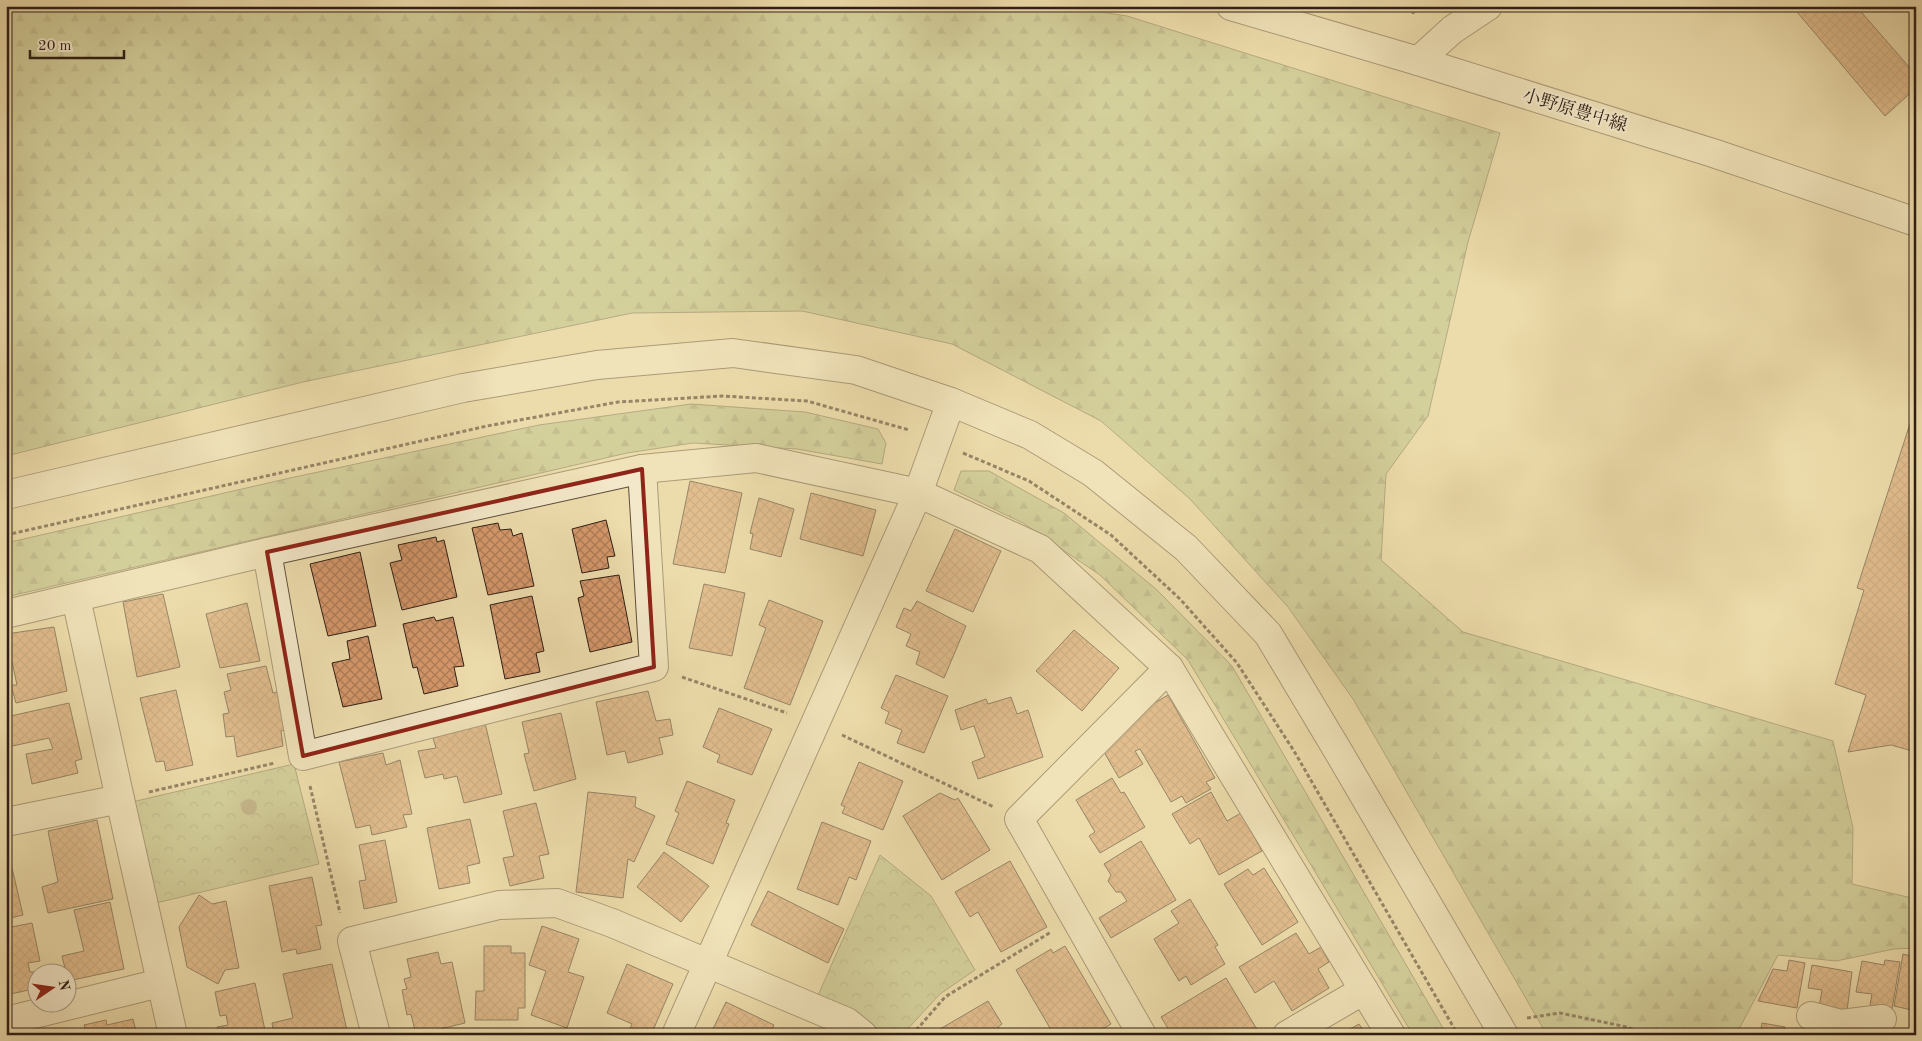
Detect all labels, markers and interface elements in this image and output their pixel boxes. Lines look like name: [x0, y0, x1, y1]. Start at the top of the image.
scale bar: [30, 28, 124, 60]
text: 20 m: [38, 39, 72, 54]
street label: 小野原豊中線: [1520, 85, 1630, 135]
north arrow: [28, 964, 78, 1014]
text: N: [56, 979, 72, 992]

